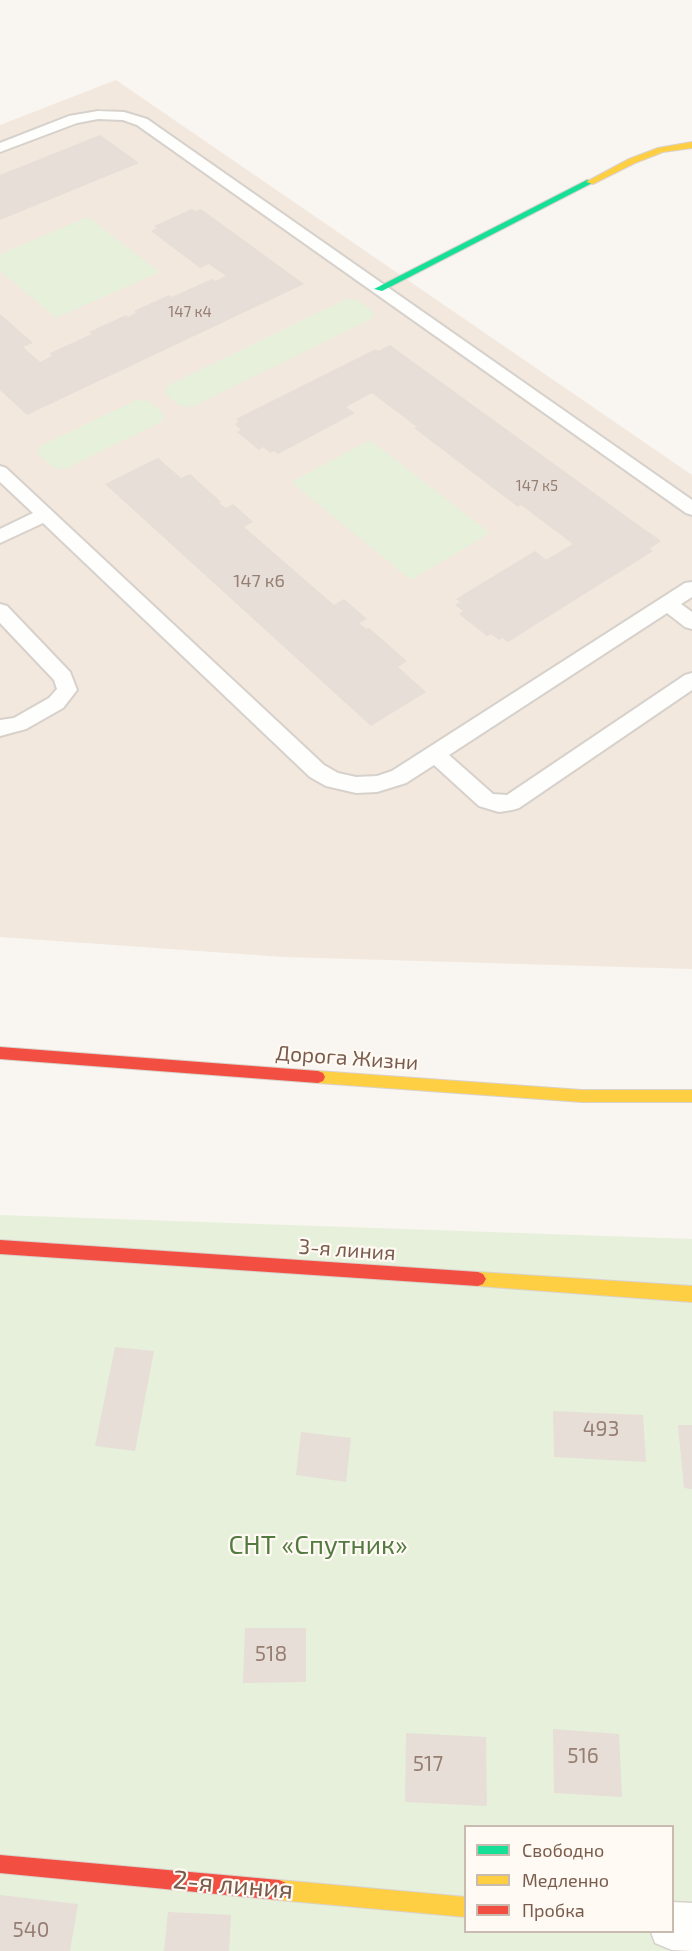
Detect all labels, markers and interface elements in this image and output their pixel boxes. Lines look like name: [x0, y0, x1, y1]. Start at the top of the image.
house number: 147 к4: [168, 303, 212, 321]
house number: 147 к5: [516, 477, 558, 495]
house number: 147 к6: [233, 570, 285, 592]
street label: Дорога Жизни: [275, 1040, 419, 1076]
street label: 3-я линия: [298, 1234, 396, 1266]
house number: 493: [583, 1416, 619, 1442]
park label: СНТ «Спутник»: [229, 1529, 407, 1561]
house number: 518: [255, 1641, 287, 1667]
house number: 516: [567, 1743, 599, 1769]
house number: 517: [413, 1751, 443, 1777]
legend: [464, 1825, 674, 1933]
text: Свободно: [522, 1839, 604, 1861]
street label: 2-я линия: [172, 1864, 294, 1906]
text: Медленно: [522, 1869, 609, 1891]
text: Пробка: [522, 1899, 585, 1921]
house number: 540: [13, 1917, 49, 1943]

